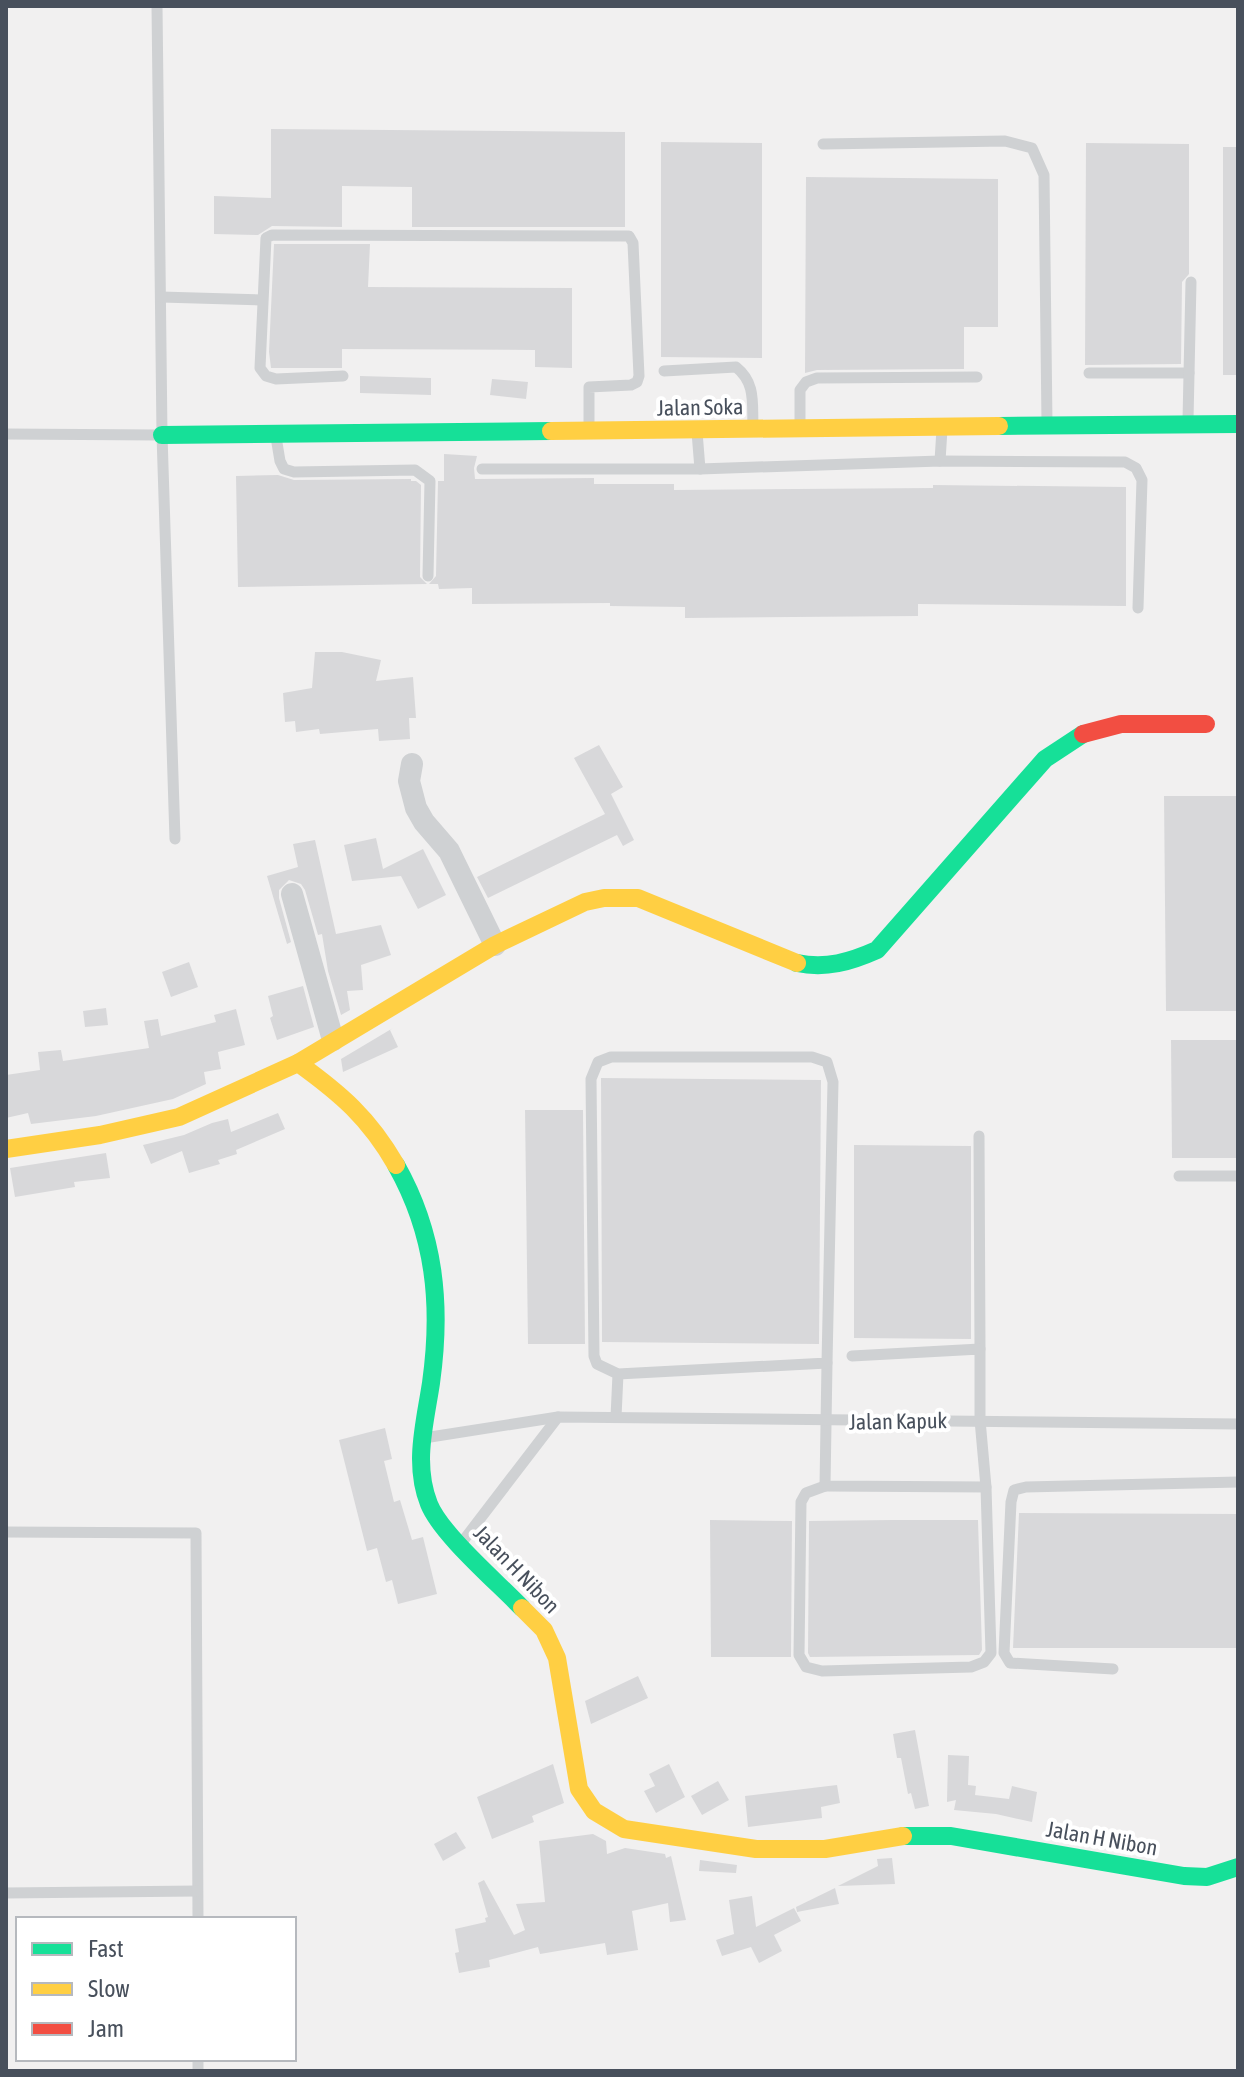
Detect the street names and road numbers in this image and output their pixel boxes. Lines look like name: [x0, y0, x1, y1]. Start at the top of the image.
street label: Jalan Soka: [657, 393, 743, 421]
street label: Jalan Kapuk: [849, 1407, 948, 1435]
street label: Jalan H Nibon: [469, 1520, 565, 1618]
street label: Jalan H Nibon: [1044, 1815, 1160, 1861]

